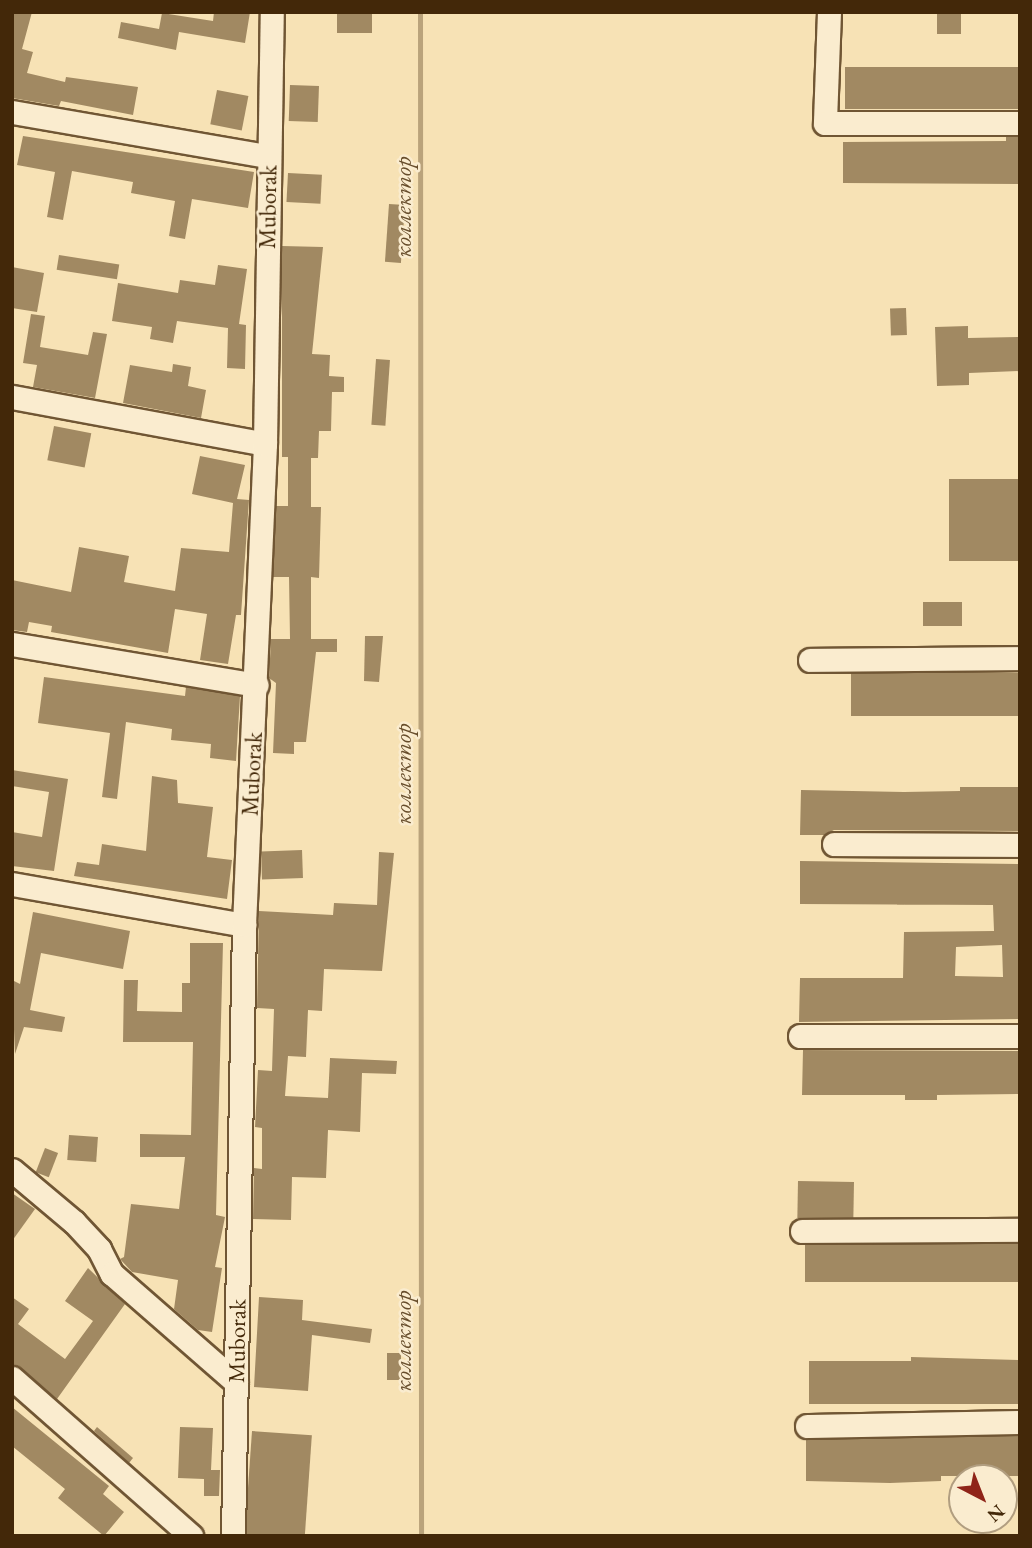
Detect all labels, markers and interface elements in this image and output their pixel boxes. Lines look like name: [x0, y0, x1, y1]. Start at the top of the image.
water label: коллектор: [389, 156, 417, 258]
street label: Muborak: [253, 165, 283, 249]
water label: коллектор: [389, 723, 417, 825]
street label: Muborak: [236, 731, 268, 817]
water label: коллектор: [389, 1290, 417, 1392]
street label: Muborak: [222, 1299, 252, 1383]
north arrow: [948, 1464, 1018, 1534]
text: N: [982, 1499, 1010, 1528]

